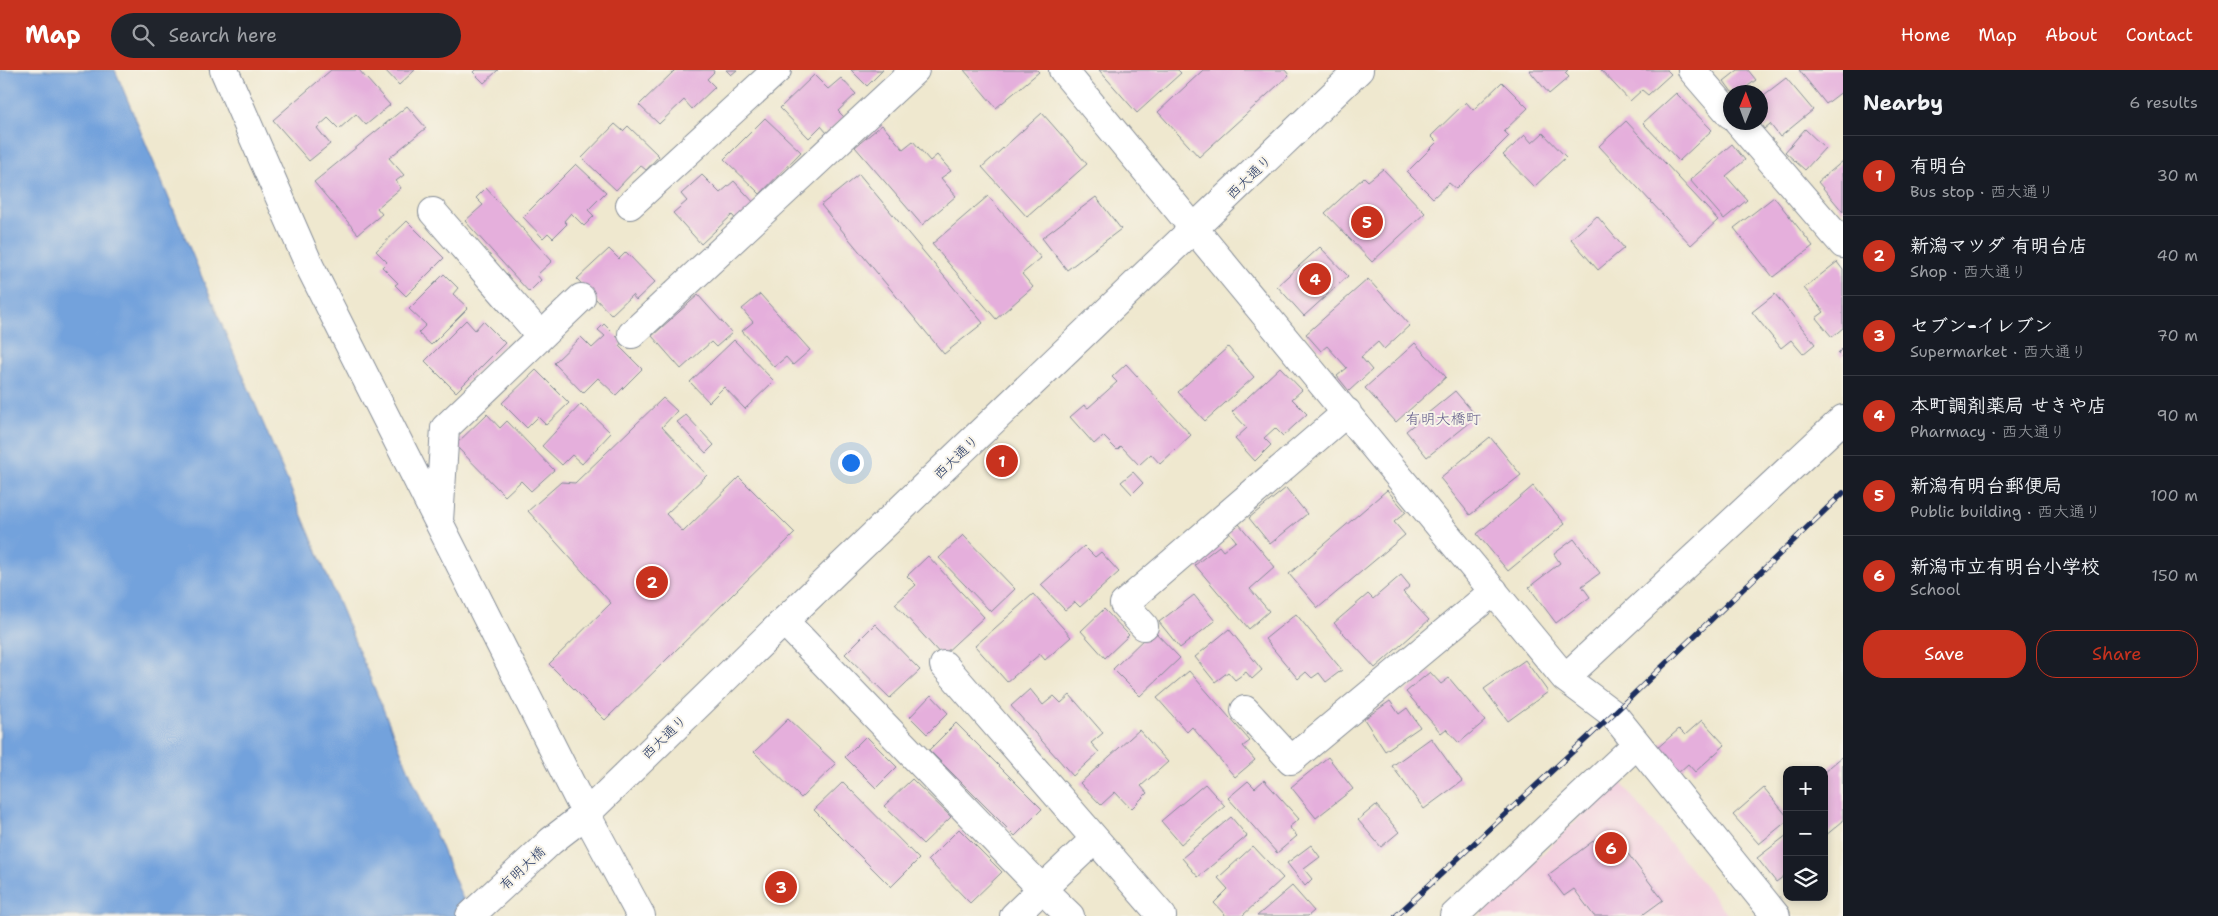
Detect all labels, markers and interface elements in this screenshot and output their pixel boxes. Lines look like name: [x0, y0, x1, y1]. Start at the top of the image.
search box: [111, 13, 461, 58]
text: Map: [25, 19, 81, 51]
icon: search: [129, 21, 157, 49]
text: Search here: [169, 23, 277, 48]
text: Home: [1901, 23, 1950, 47]
text: Map: [1978, 23, 2017, 47]
text: About: [2045, 23, 2098, 47]
text: Contact: [2126, 23, 2193, 47]
north arrow: [1723, 85, 1768, 130]
text: Nearby: [1863, 89, 1943, 117]
text: 6 results: [2129, 92, 2198, 113]
street label: 西大通り: [1223, 151, 1275, 203]
text: 有明台: [1910, 153, 1967, 178]
text: 1: [1875, 165, 1883, 186]
text: 30 m: [2157, 165, 2198, 186]
text: Bus stop · 西大通り: [1910, 181, 2054, 202]
pin: 5: [1351, 203, 1383, 241]
text: 新潟マツダ 有明台店: [1910, 233, 2088, 258]
text: 2: [1873, 245, 1885, 266]
text: 40 m: [2156, 245, 2198, 266]
pin: 4: [1299, 260, 1331, 298]
text: Shop · 西大通り: [1910, 261, 2027, 282]
text: セブン-イレブン: [1910, 313, 2053, 338]
text: 3: [1873, 325, 1885, 346]
text: 70 m: [2157, 325, 2198, 346]
text: Supermarket · 西大通り: [1910, 341, 2087, 362]
text: 本町調剤薬局 せきや店: [1910, 393, 2107, 418]
text: 4: [1873, 405, 1885, 426]
text: 90 m: [2157, 405, 2198, 426]
district label: 有明大橋町: [1405, 409, 1481, 429]
text: Pharmacy · 西大通り: [1910, 421, 2065, 442]
street label: 西大通り: [930, 431, 982, 483]
pin: 1: [986, 442, 1018, 480]
your location: [838, 450, 864, 476]
text: 新潟有明台郵便局: [1910, 473, 2062, 498]
text: 5: [1874, 485, 1884, 506]
text: 100 m: [2150, 485, 2198, 506]
text: Public building · 西大通り: [1910, 501, 2101, 522]
text: 新潟市立有明台小学校: [1910, 554, 2100, 579]
pin: 2: [636, 563, 668, 601]
text: 6: [1873, 565, 1885, 586]
text: 150 m: [2151, 565, 2198, 586]
text: School: [1910, 579, 1960, 600]
button: Save: [1863, 630, 2026, 678]
button: Share: [2036, 630, 2198, 678]
street label: 西大通り: [638, 711, 690, 763]
map controls: [1783, 766, 1828, 901]
button: +: [1783, 766, 1828, 811]
button: −: [1783, 811, 1828, 856]
pin: 6: [1595, 829, 1627, 867]
street label: 有明大橋: [495, 842, 549, 894]
button: layers: [1783, 856, 1828, 901]
pin: 3: [765, 868, 797, 906]

